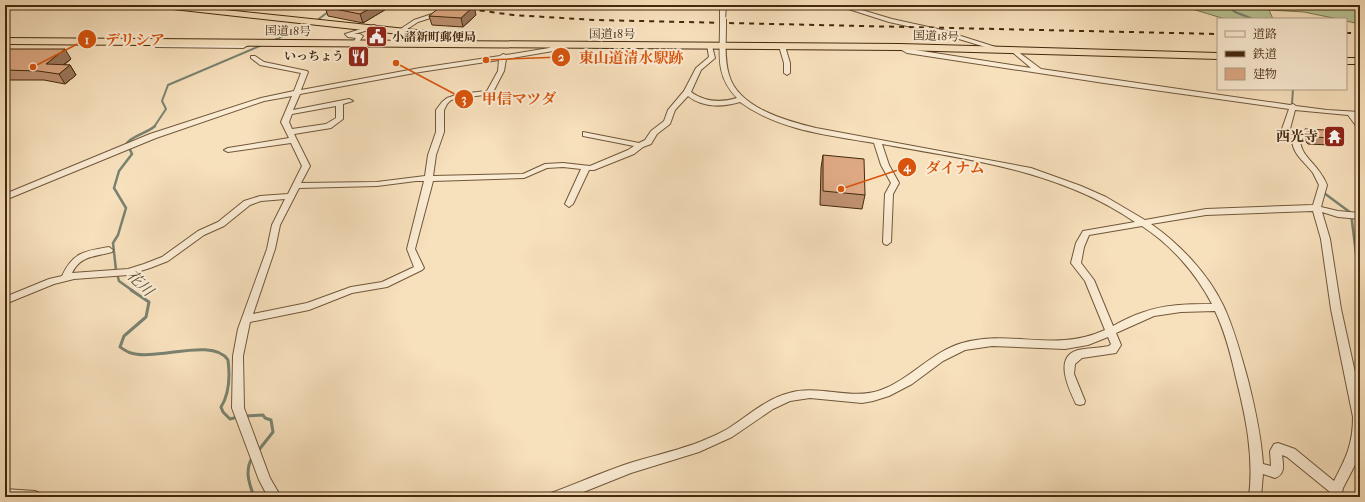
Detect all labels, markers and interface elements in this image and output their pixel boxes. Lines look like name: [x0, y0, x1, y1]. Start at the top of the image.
legend: [1217, 18, 1347, 90]
street label: 国道18号: [265, 24, 311, 38]
public building icon: 小諸新町郵便局: [363, 24, 389, 50]
callout: デリシア: [77, 26, 173, 53]
street label: 国道18号: [589, 27, 635, 41]
text: 道路: [1253, 27, 1277, 41]
street label: 国道18号: [913, 28, 959, 44]
place label: 小諸新町郵便局: [392, 30, 476, 44]
text: デリシア: [105, 31, 165, 49]
text: 1: [85, 33, 89, 47]
restaurant icon: いっちょう: [346, 43, 372, 69]
callout: 東山道清水駅跡: [551, 44, 692, 71]
text: 鉄道: [1252, 47, 1277, 61]
place label: いっちょう: [284, 49, 344, 63]
text: 東山道清水駅跡: [578, 49, 684, 67]
text: 2: [558, 50, 565, 64]
text: 建物: [1253, 67, 1277, 81]
callout: 甲信マツダ: [454, 85, 565, 112]
text: 甲信マツダ: [482, 90, 556, 108]
text: 3: [462, 92, 467, 107]
temple icon: 西光寺: [1321, 123, 1347, 149]
place label: 西光寺: [1276, 128, 1318, 145]
callout: ダイナム: [897, 154, 993, 181]
text: ダイナム: [926, 159, 984, 177]
text: 4: [902, 160, 911, 175]
water label: 花川: [123, 266, 158, 301]

